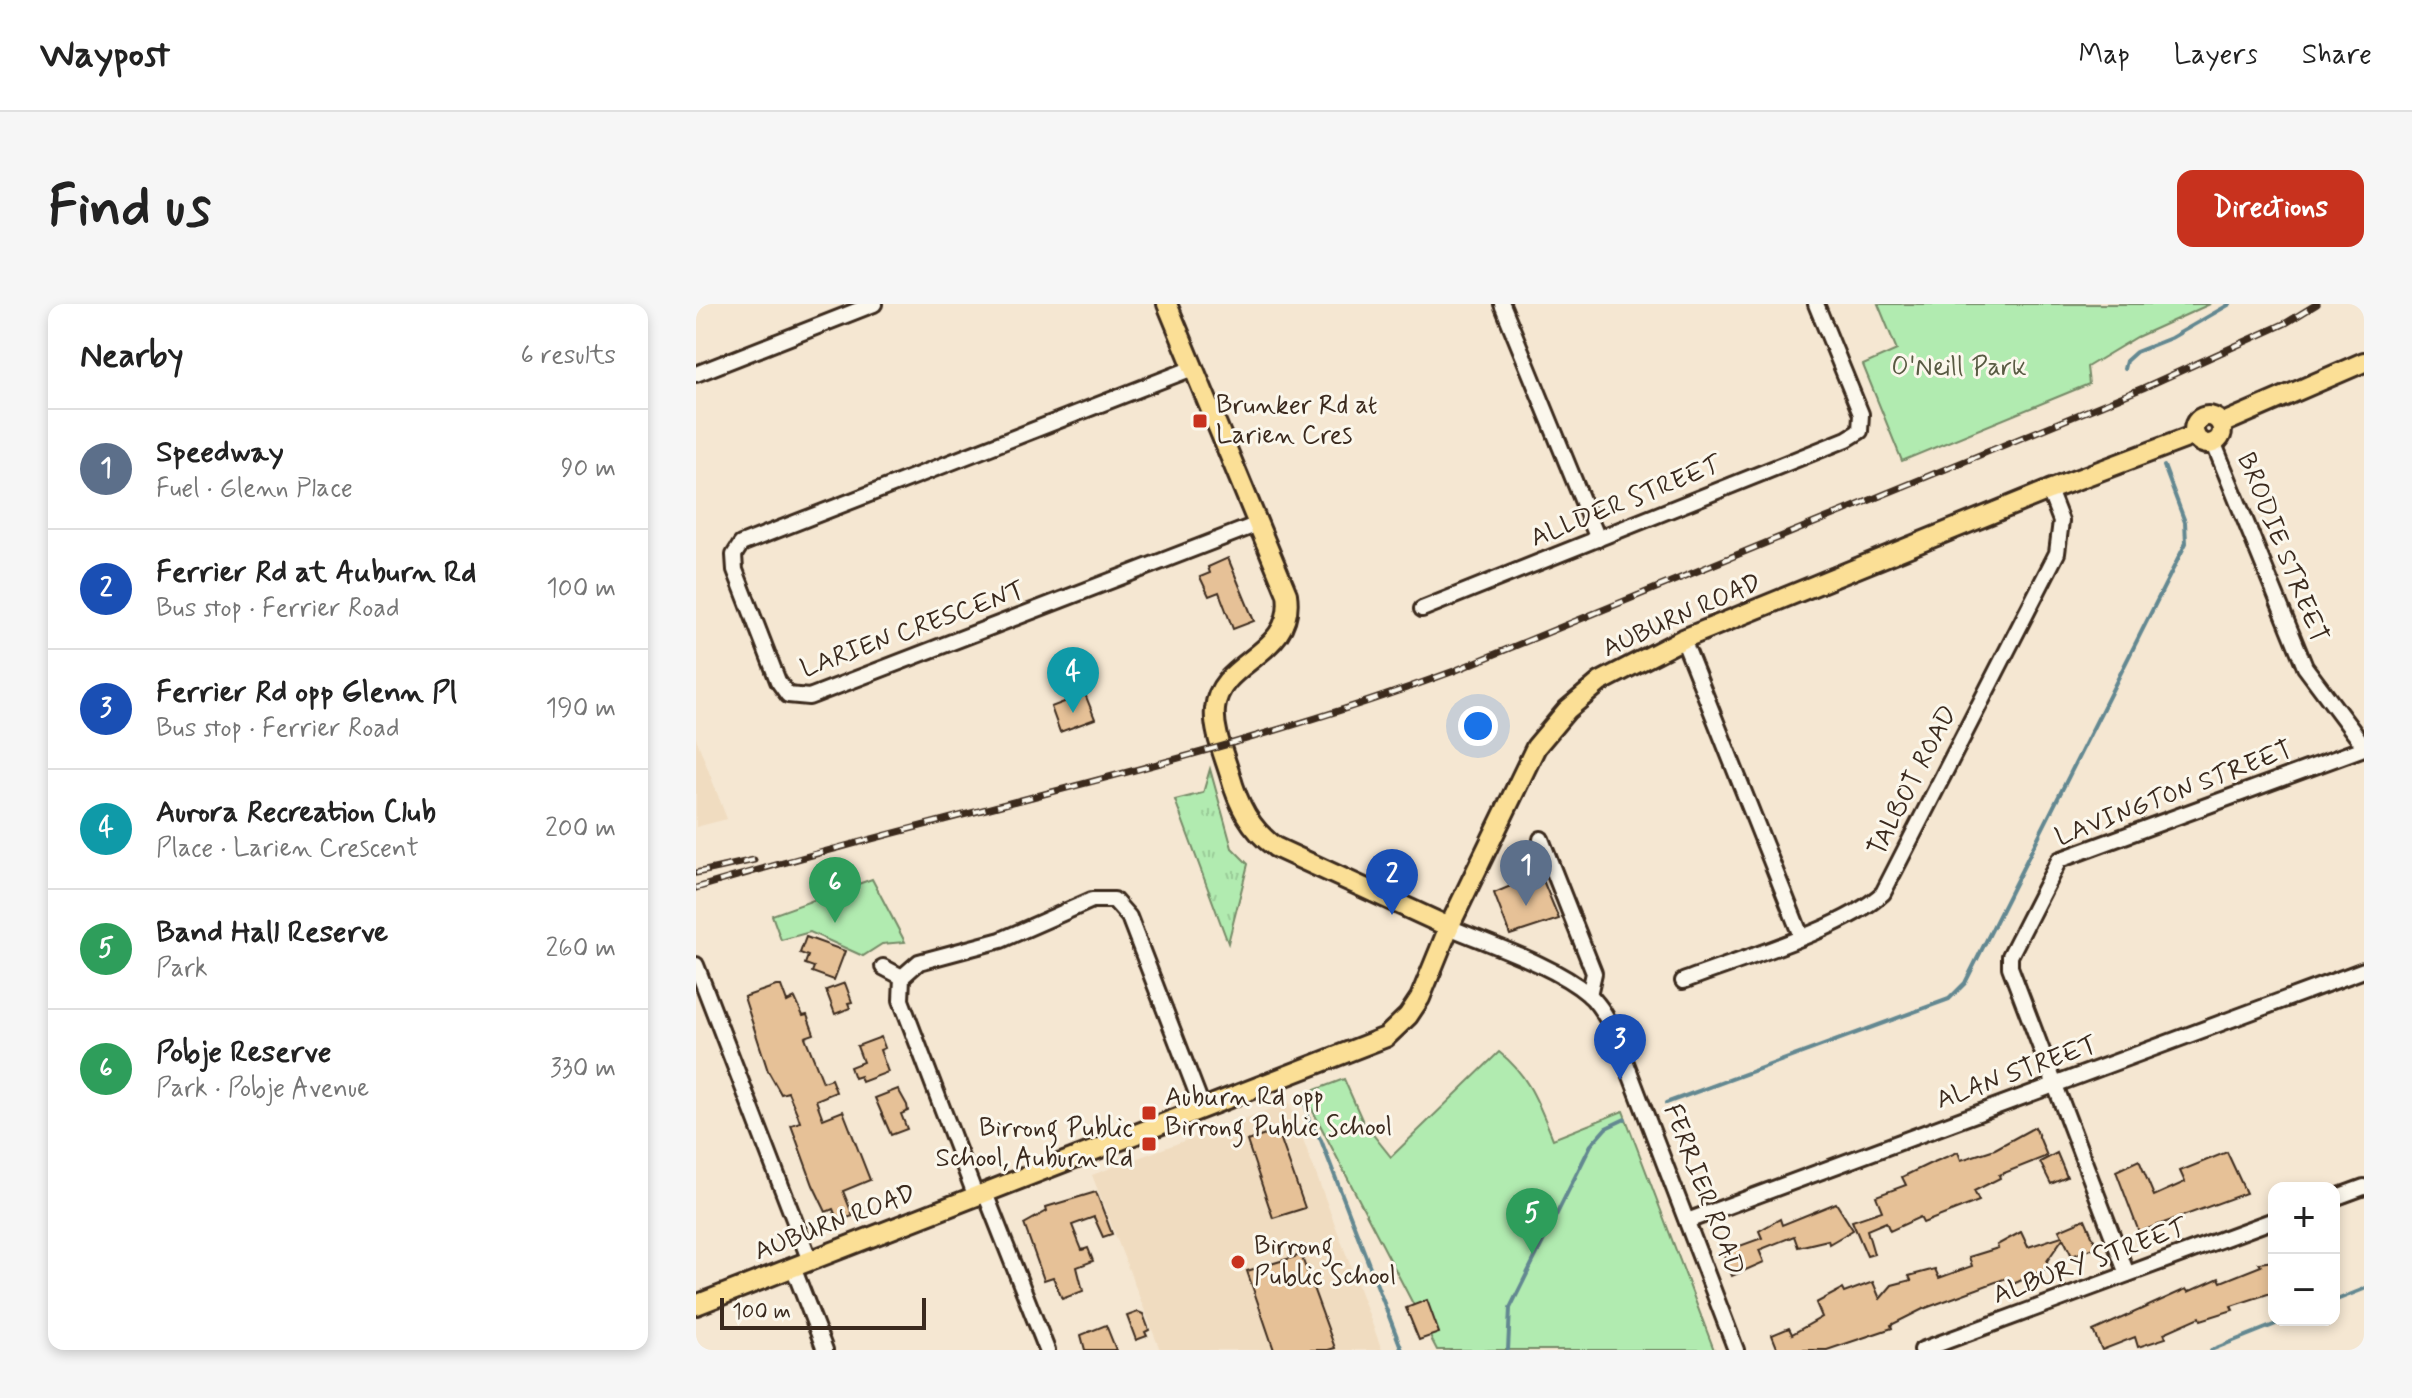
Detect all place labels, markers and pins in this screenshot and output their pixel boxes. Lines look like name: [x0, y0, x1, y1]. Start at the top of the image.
place label: Brunker Rd at Larien Cres: [1216, 389, 1377, 453]
marker: Brunker Rd at Larien Cres: [1191, 412, 1209, 430]
pin: 4: [1047, 647, 1099, 713]
pin: 1: [1500, 840, 1552, 906]
pin: 2: [1366, 849, 1418, 915]
pin: 6: [809, 857, 861, 923]
pin: 3: [1594, 1014, 1646, 1080]
place label: Auburn Rd opp Birrong Public School: [1165, 1081, 1392, 1148]
marker: Auburn Rd opp Birrong Public School: [1140, 1104, 1158, 1122]
place label: Birrong Public School, Auburn Rd: [936, 1112, 1133, 1176]
marker: Birrong Public School, Auburn Rd: [1140, 1135, 1158, 1153]
pin: 5: [1506, 1188, 1558, 1254]
place label: Birrong Public School: [1254, 1230, 1396, 1294]
marker: Birrong Public School: [1229, 1253, 1247, 1271]

